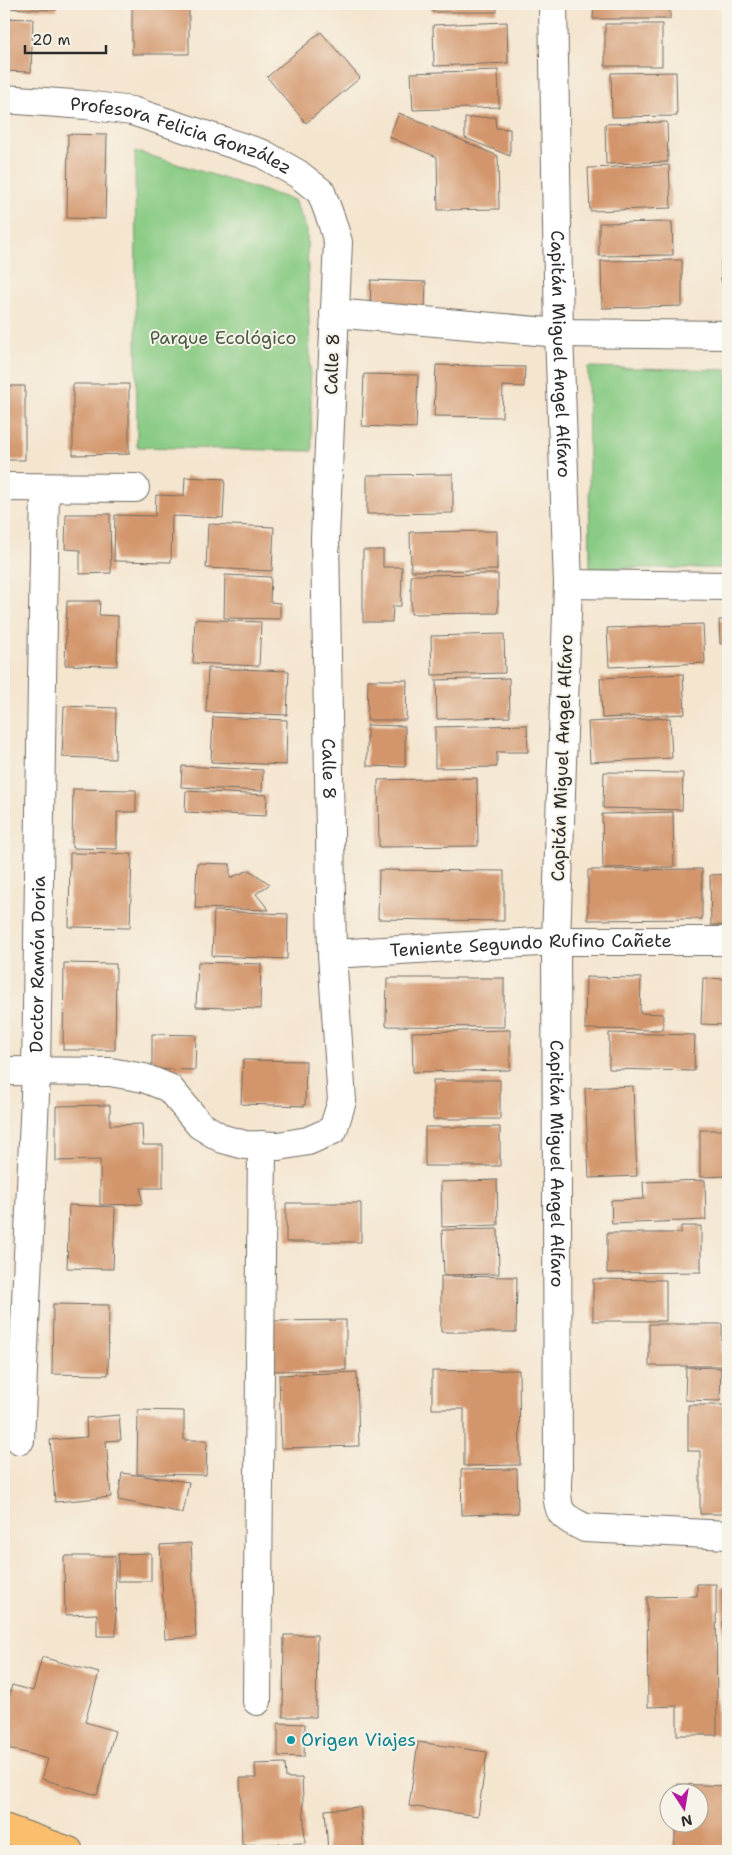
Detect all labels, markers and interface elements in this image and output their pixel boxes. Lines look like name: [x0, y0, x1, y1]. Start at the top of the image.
scale bar: [25, 22, 106, 54]
text: 20 m: [32, 30, 71, 50]
street label: Profesora Felicia González: [69, 92, 296, 180]
street label: Capitán Miguel Angel Alfaro: [545, 230, 576, 478]
park label: Parque Ecológico: [150, 326, 296, 350]
street label: Calle 8: [319, 333, 345, 395]
street label: Capitán Miguel Angel Alfaro: [546, 634, 578, 882]
street label: Calle 8: [316, 738, 341, 800]
street label: Doctor Ramón Doria: [24, 876, 51, 1053]
street label: Teniente Segundo Rufino Cañete: [389, 929, 672, 963]
street label: Capitán Miguel Angel Alfaro: [544, 1040, 569, 1287]
place label: Origen Viajes: [301, 1728, 416, 1752]
marker: Origen Viajes: [285, 1734, 297, 1746]
north arrow: [660, 1782, 710, 1832]
text: N: [679, 1811, 694, 1831]

